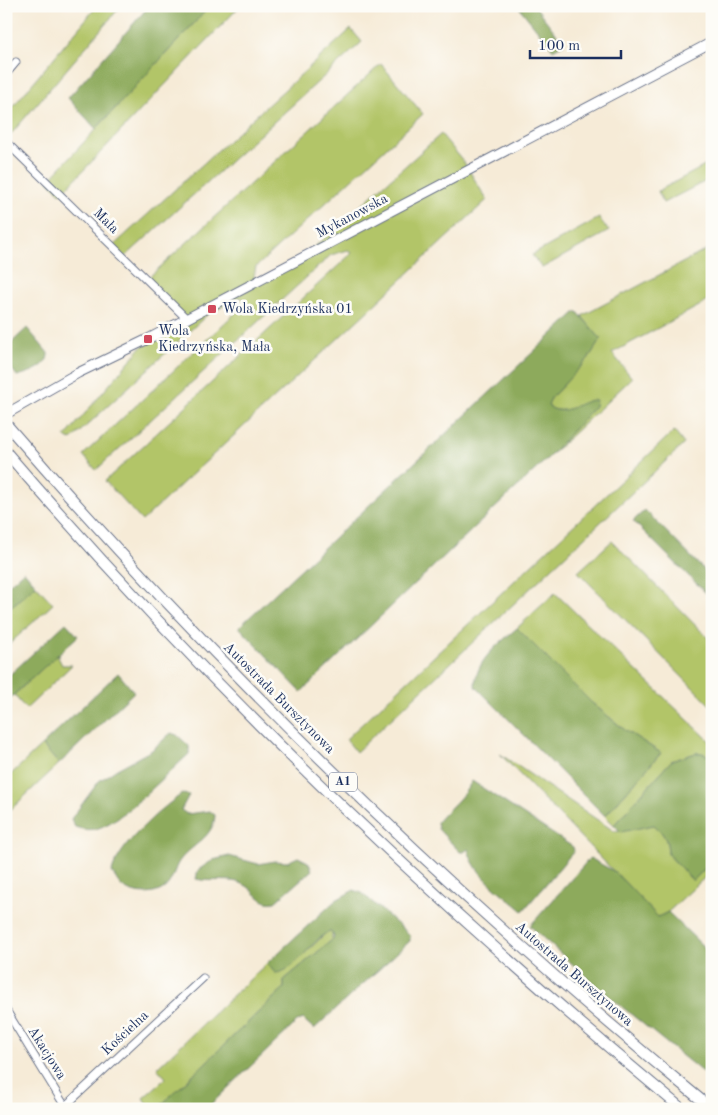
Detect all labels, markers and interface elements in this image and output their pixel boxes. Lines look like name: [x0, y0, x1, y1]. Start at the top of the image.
scale bar: [530, 28, 622, 60]
text: 100 m: [538, 39, 580, 54]
street label: Mykanowska: [314, 191, 390, 241]
street label: Mała: [91, 206, 121, 236]
place label: Wola Kiedrzyńska 01: [222, 302, 353, 316]
marker: Wola Kiedrzyńska 01: [206, 303, 218, 315]
place label: Wola Kiedrzyńska, Mała: [158, 324, 271, 354]
marker: Wola Kiedrzyńska, Mała: [142, 333, 154, 345]
street label: Autostrada Bursztynowa: [221, 640, 337, 756]
road number: A1: [329, 772, 357, 792]
street label: Autostrada Bursztynowa: [512, 919, 636, 1029]
street label: Kościelna: [99, 1008, 151, 1058]
street label: Akacjowa: [25, 1024, 69, 1082]

